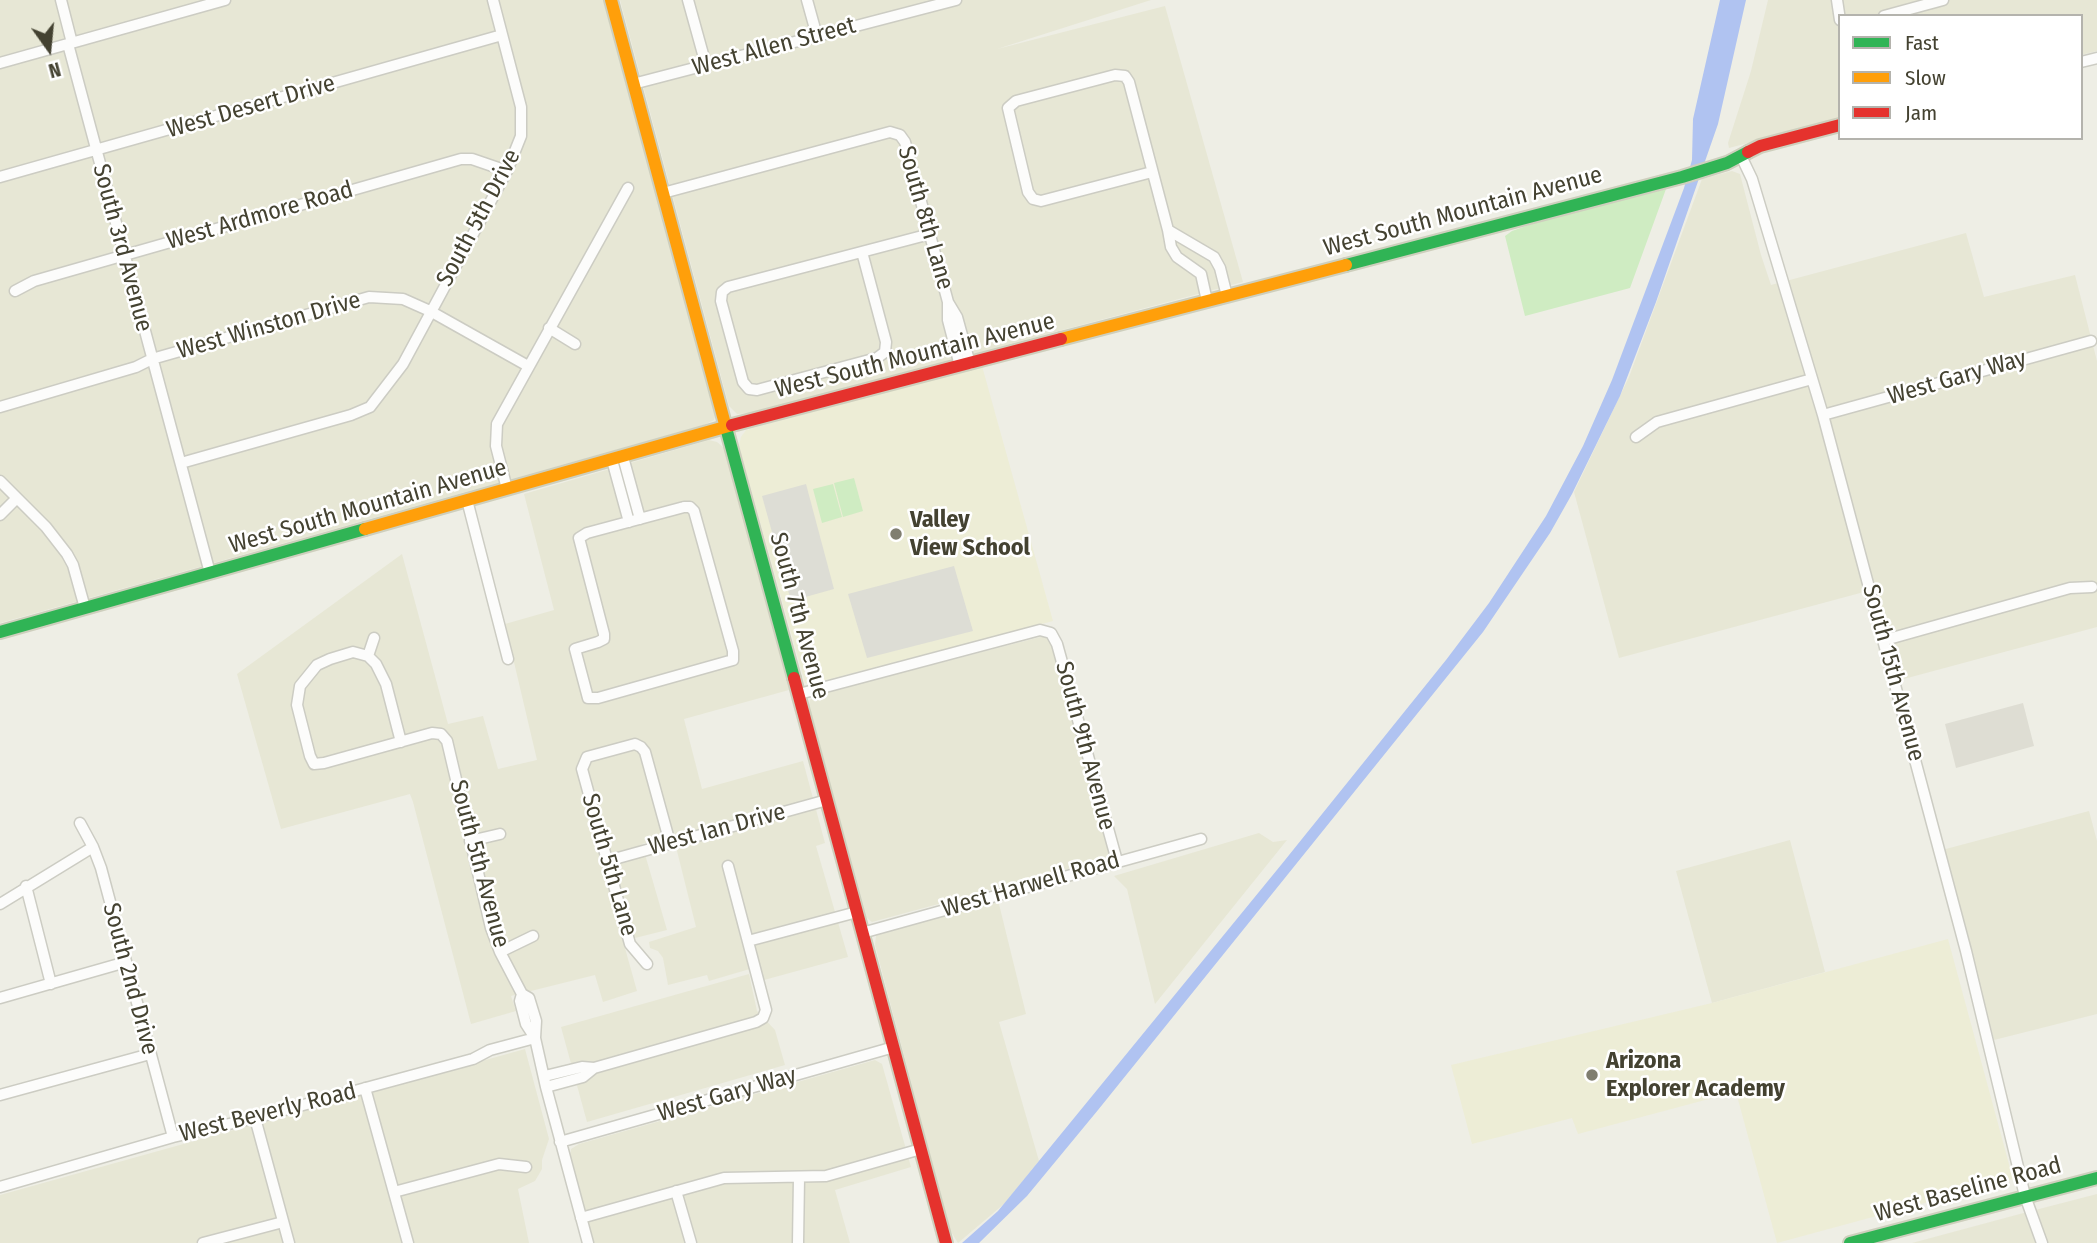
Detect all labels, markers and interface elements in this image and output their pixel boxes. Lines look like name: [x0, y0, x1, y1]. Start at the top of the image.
street label: West Allen Street: [689, 11, 859, 83]
north arrow: [14, 14, 84, 84]
legend: [1838, 14, 2083, 140]
text: Fast: [1905, 30, 1939, 56]
text: N: [46, 57, 63, 82]
text: Slow: [1905, 65, 1946, 91]
street label: West Desert Drive: [163, 69, 339, 145]
text: Jam: [1905, 100, 1937, 126]
street label: South 8th Lane: [891, 143, 959, 293]
street label: South 5th Drive: [431, 145, 527, 291]
street label: South 3rd Avenue: [86, 161, 158, 335]
street label: West South Mountain Avenue: [1321, 161, 1605, 263]
street label: West Ardmore Road: [163, 176, 357, 256]
street label: West Winston Drive: [174, 286, 364, 366]
street label: West South Mountain Avenue: [772, 307, 1058, 405]
street label: West Gary Way: [1884, 344, 2030, 412]
street label: West South Mountain Avenue: [226, 454, 510, 560]
place label: Valley View School: [910, 506, 1030, 562]
marker: Valley View School: [888, 526, 904, 542]
street label: South 7th Avenue: [763, 530, 835, 702]
street label: South 15th Avenue: [1856, 582, 1930, 764]
street label: South 9th Avenue: [1049, 659, 1121, 833]
street label: South 5th Avenue: [443, 777, 515, 951]
street label: South 5th Lane: [575, 790, 643, 940]
street label: West Ian Drive: [645, 798, 789, 862]
street label: West Harwell Road: [939, 846, 1123, 924]
street label: South 2nd Drive: [96, 900, 164, 1058]
place label: Arizona Explorer Academy: [1606, 1047, 1785, 1103]
street label: West Gary Way: [654, 1061, 800, 1129]
marker: Arizona Explorer Academy: [1584, 1067, 1600, 1083]
street label: West Beverly Road: [177, 1077, 359, 1149]
street label: West Baseline Road: [1871, 1151, 2065, 1229]

